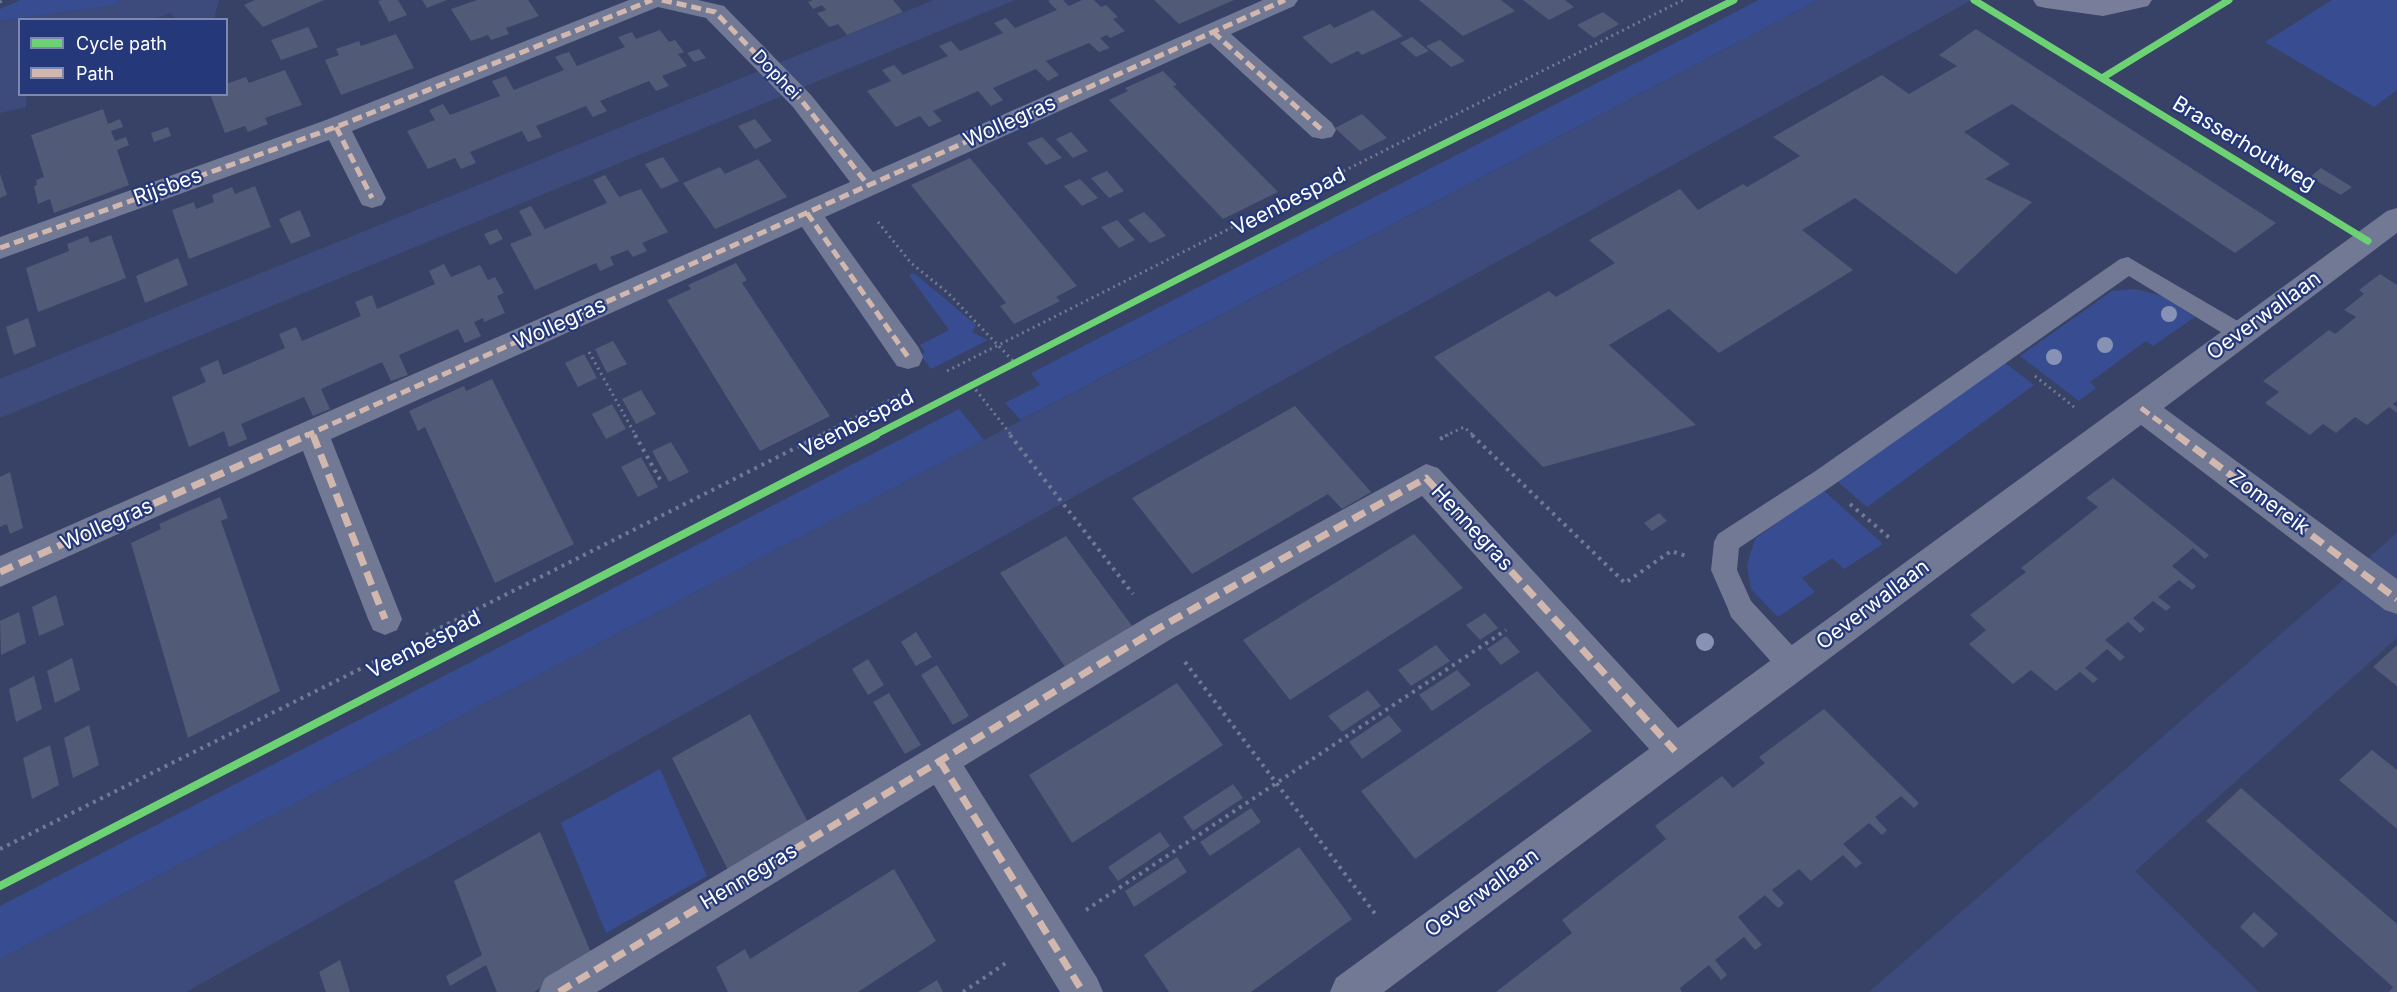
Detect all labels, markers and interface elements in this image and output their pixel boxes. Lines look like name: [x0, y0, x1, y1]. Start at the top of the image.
legend: [18, 18, 228, 96]
text: Cycle path: [76, 33, 167, 54]
street label: Dophei: [747, 46, 805, 104]
text: Path: [76, 63, 114, 84]
street label: Wollegras: [960, 90, 1060, 154]
street label: Brasserhoutweg: [2168, 91, 2320, 197]
street label: Rijsbes: [130, 163, 206, 211]
street label: Veenbespad: [1228, 163, 1350, 241]
street label: Oeverwallaan: [2202, 266, 2326, 366]
street label: Wollegras: [510, 292, 610, 356]
street label: Veenbespad: [796, 385, 918, 463]
street label: Zomereik: [2224, 466, 2314, 540]
street label: Hennegras: [1426, 480, 1518, 576]
street label: Wollegras: [57, 493, 157, 557]
street label: Oeverwallaan: [1812, 554, 1934, 656]
street label: Veenbespad: [363, 606, 485, 684]
street label: Hennegras: [696, 838, 802, 916]
street label: Oeverwallaan: [1420, 843, 1544, 943]

